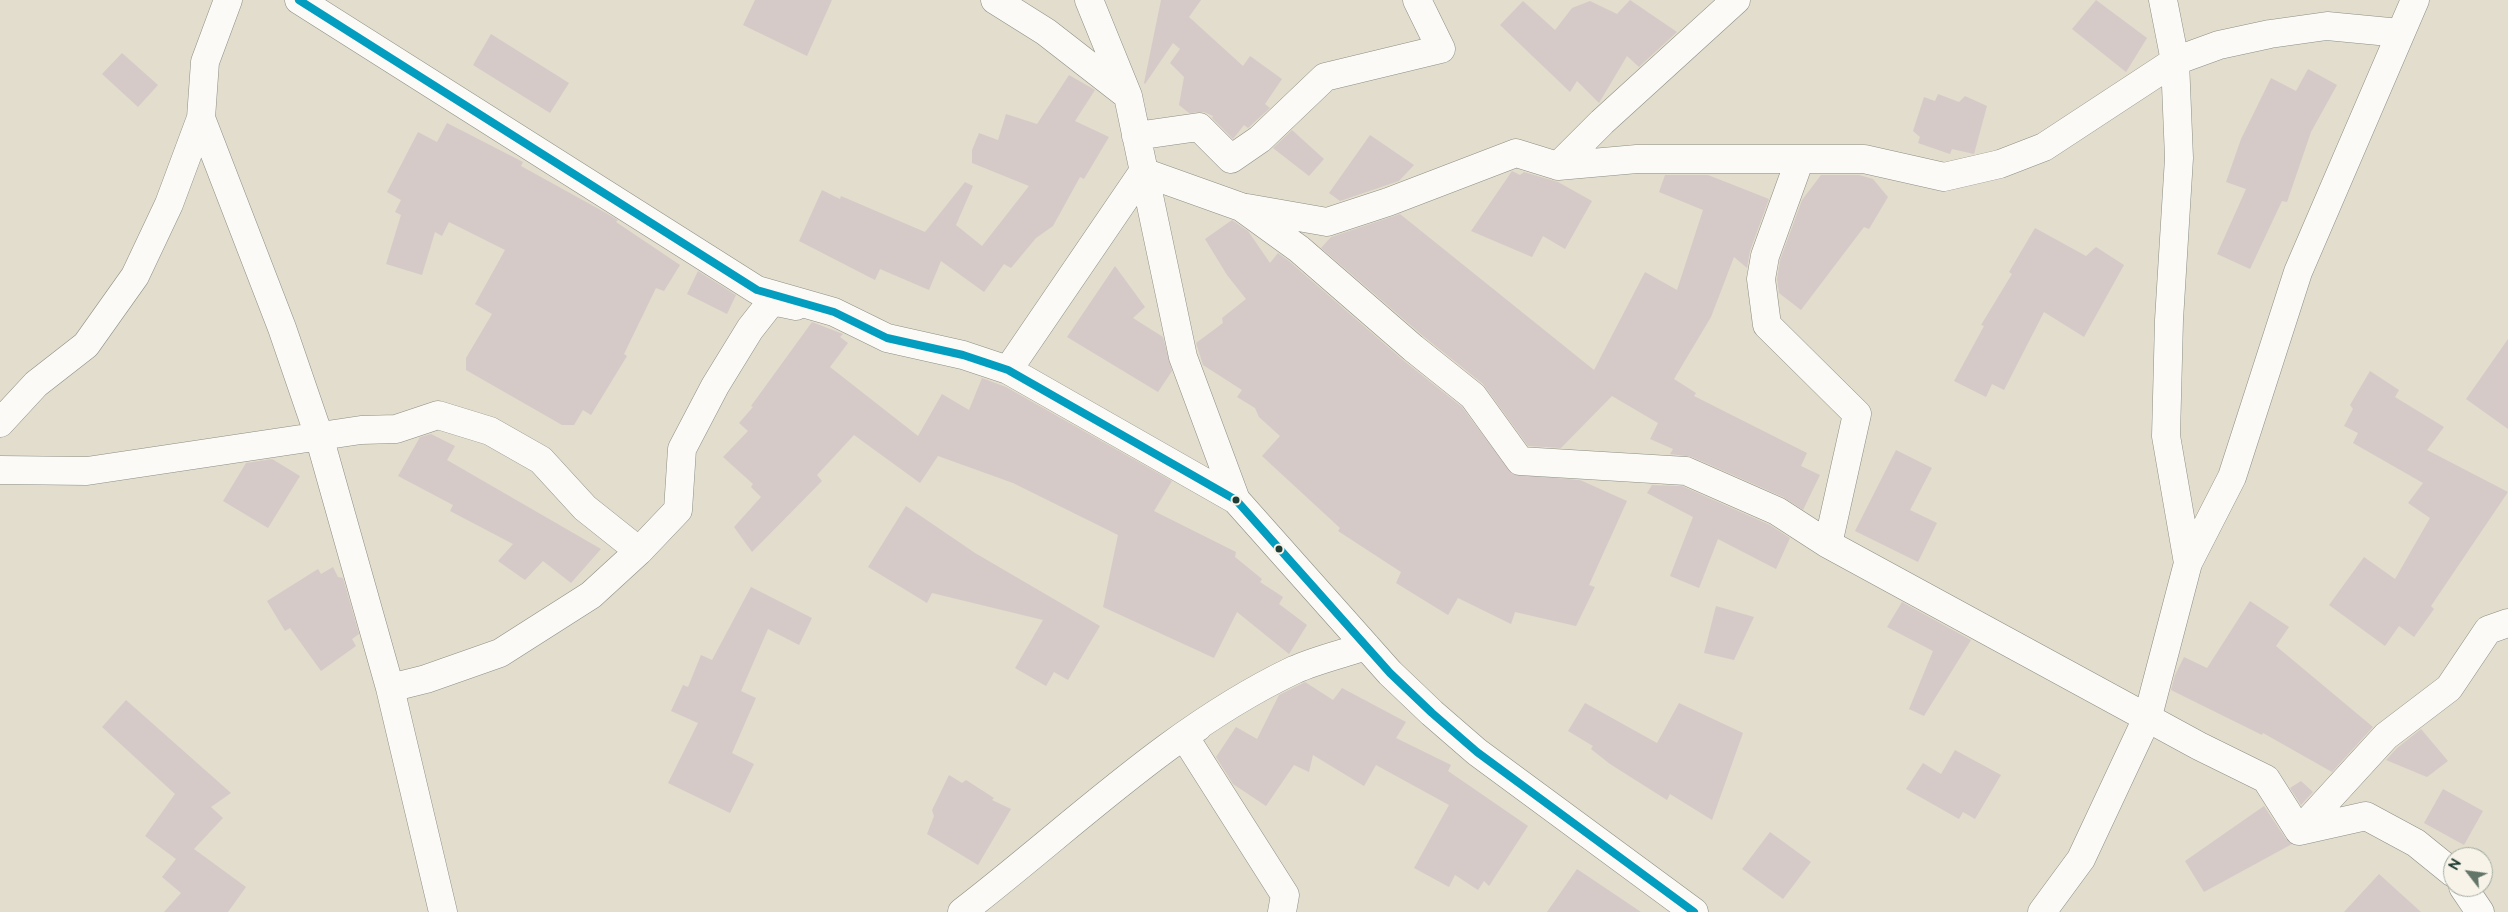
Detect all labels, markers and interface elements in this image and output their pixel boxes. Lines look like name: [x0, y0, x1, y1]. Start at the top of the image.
unlabelled marker: [1231, 495, 1241, 505]
unlabelled marker: [1274, 544, 1284, 554]
north arrow: [2443, 847, 2493, 897]
text: N: [2445, 856, 2465, 874]

